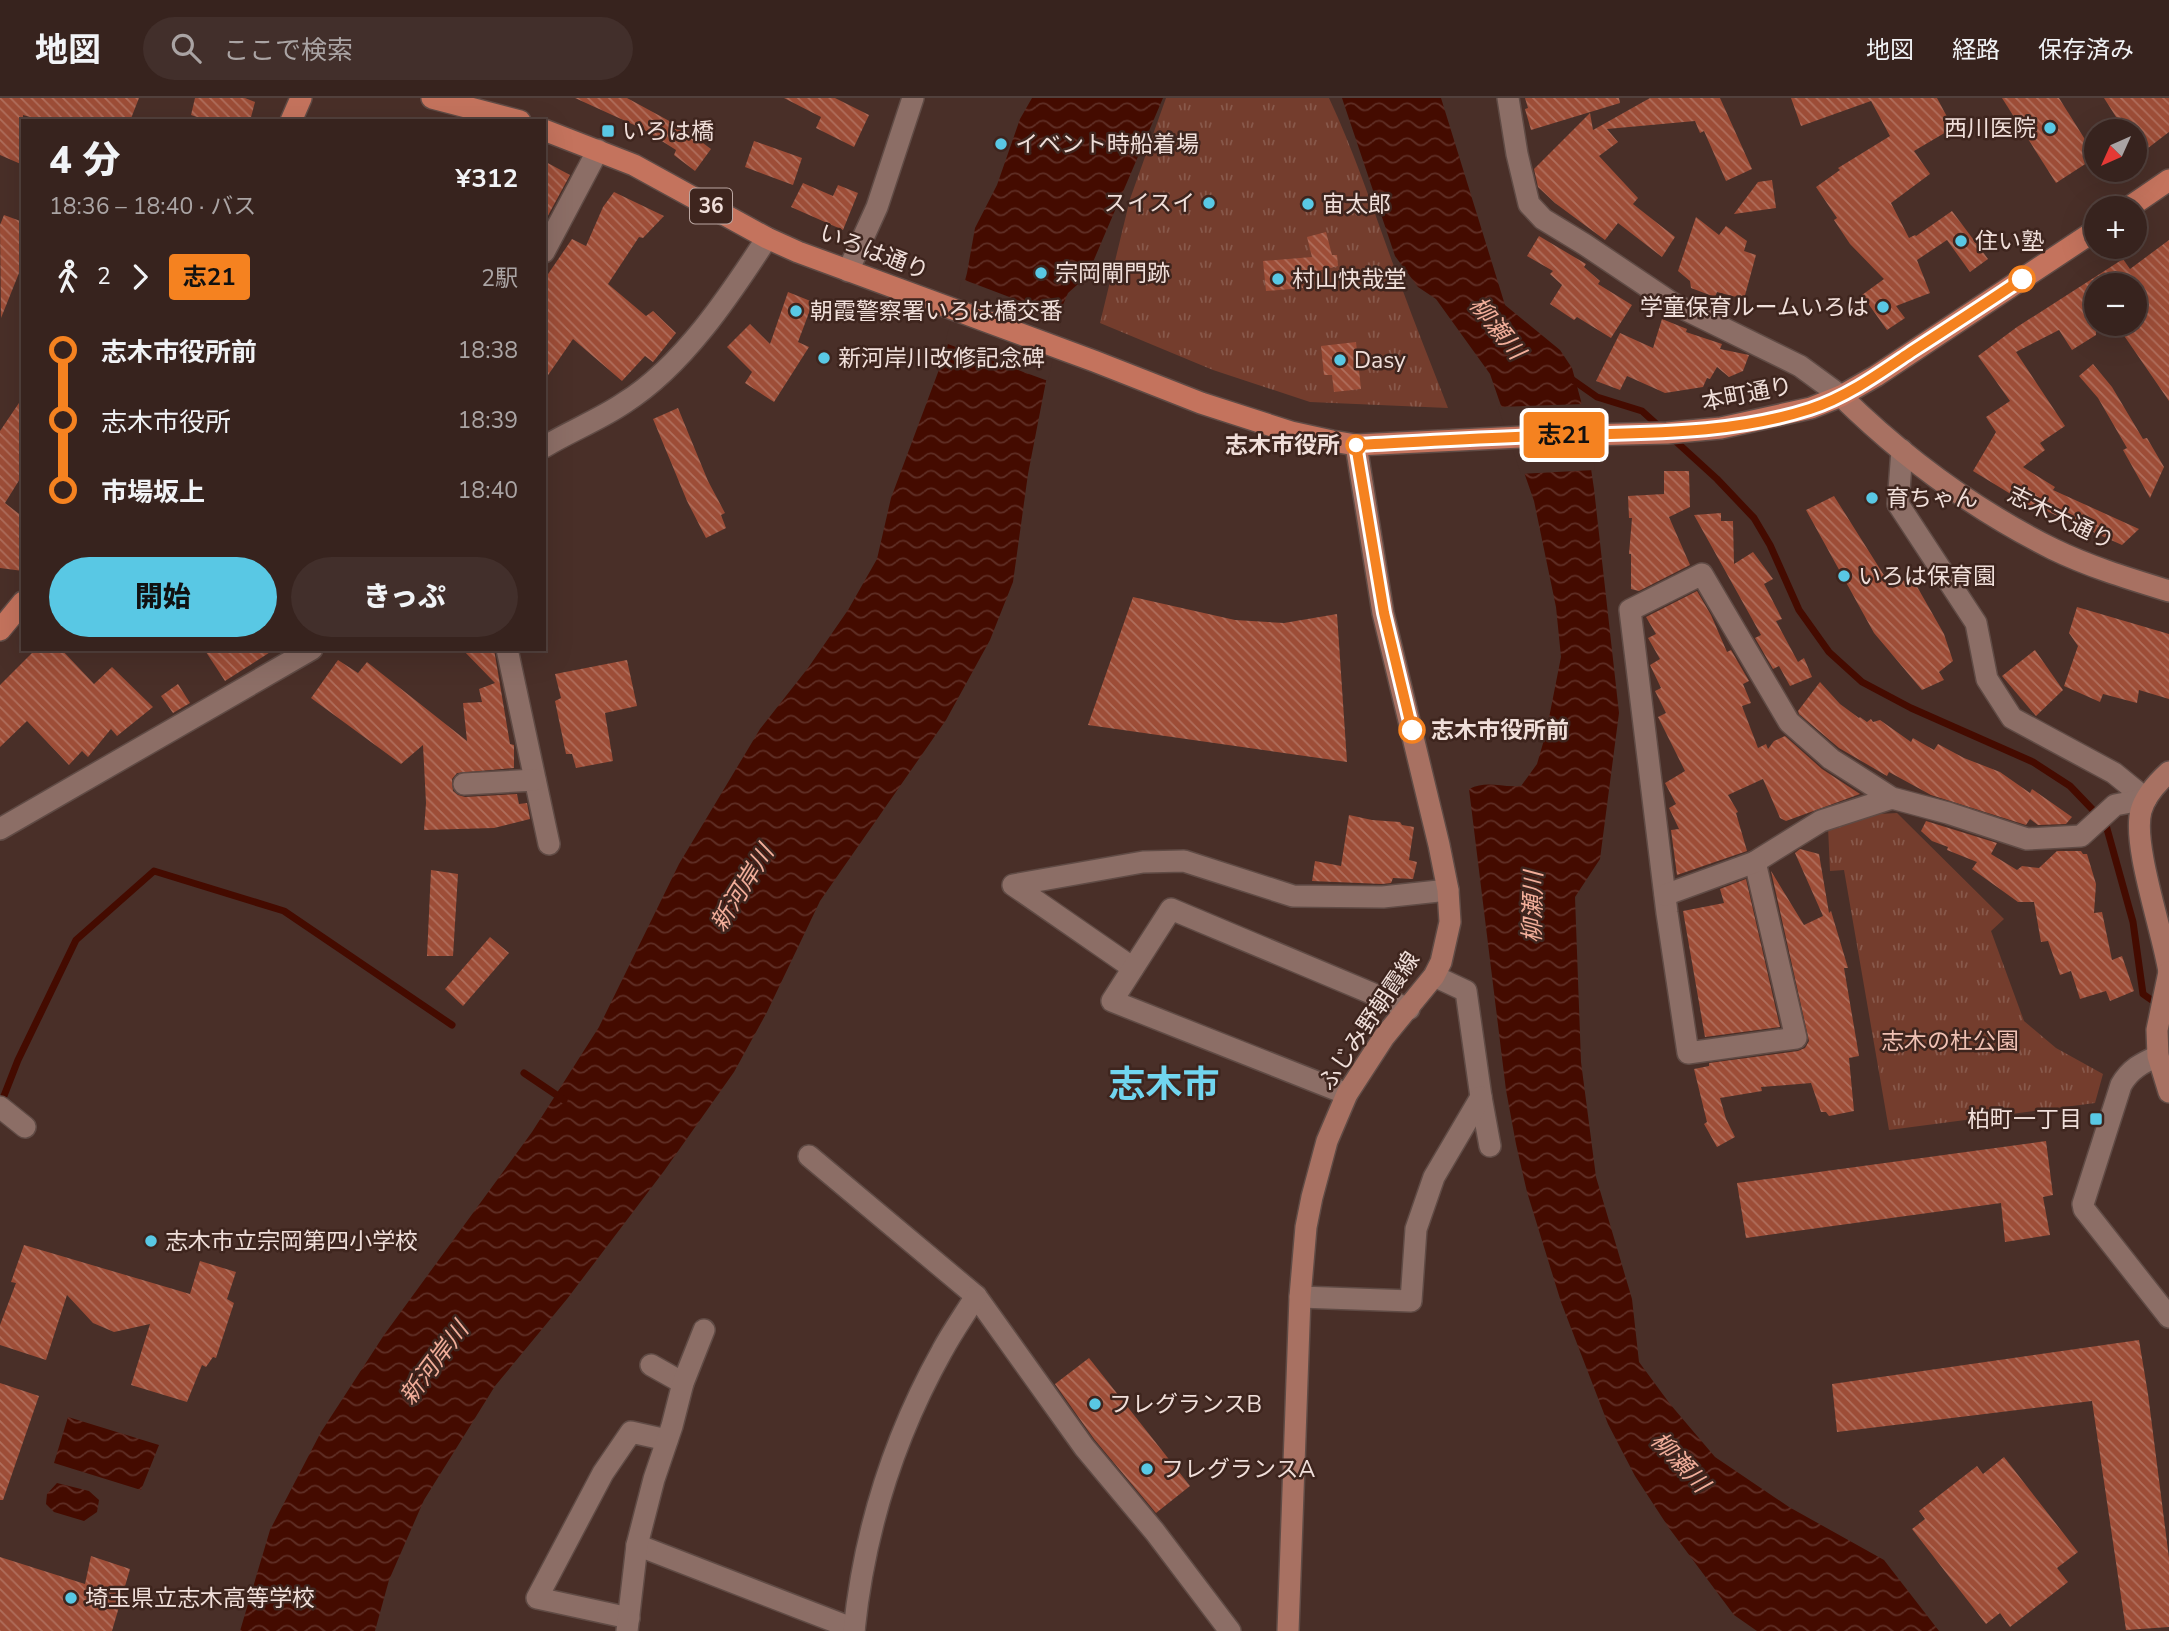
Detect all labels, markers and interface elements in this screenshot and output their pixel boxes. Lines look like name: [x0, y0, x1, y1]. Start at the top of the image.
search box: [143, 17, 633, 80]
text: 地図: [35, 28, 101, 73]
icon: search: [167, 29, 205, 67]
text: ここで検索: [223, 33, 353, 68]
text: 地図: [1866, 34, 1914, 66]
text: 経路: [1952, 34, 2000, 66]
text: 保存済み: [2038, 34, 2134, 66]
place label: 西川医院: [1944, 113, 2036, 144]
place label: いろは橋: [622, 116, 714, 147]
north arrow: [2084, 119, 2147, 182]
map controls: [2084, 119, 2147, 336]
marker: 西川医院: [2042, 120, 2058, 136]
marker: いろは橋: [600, 123, 616, 139]
place label: イベント時船着場: [1015, 129, 1199, 160]
text: 4 分: [49, 135, 120, 186]
marker: イベント時船着場: [993, 136, 1009, 152]
text: ¥312: [456, 161, 518, 196]
road number: 36: [690, 188, 732, 224]
place label: スイスイ: [1104, 188, 1195, 219]
place label: 宙太郎: [1322, 189, 1391, 220]
text: 18:36 – 18:40 · バス: [49, 191, 256, 222]
marker: スイスイ: [1201, 195, 1217, 211]
marker: 宙太郎: [1300, 196, 1316, 212]
button: +: [2084, 196, 2147, 259]
street label: いろは通り: [815, 217, 933, 287]
place label: 住い塾: [1975, 226, 2044, 257]
marker: 住い塾: [1953, 233, 1969, 249]
icon: walk: [49, 258, 87, 296]
icon: forward: [121, 258, 159, 296]
place label: 宗岡閘門跡: [1055, 258, 1170, 289]
text: 2: [97, 261, 111, 292]
text: 志21: [183, 261, 236, 293]
text: 2駅: [481, 263, 518, 294]
place label: 村山快哉堂: [1292, 264, 1407, 295]
marker: 宗岡閘門跡: [1033, 265, 1049, 281]
unlabelled marker: [2009, 266, 2035, 292]
marker: 村山快哉堂: [1270, 271, 1286, 287]
button: −: [2084, 273, 2147, 336]
water label: 柳瀬川: [1462, 290, 1534, 368]
place label: 学童保育ルームいろは: [1640, 292, 1869, 323]
place label: 朝霞警察署いろは橋交番: [810, 296, 1063, 327]
marker: 学童保育ルームいろは: [1875, 299, 1891, 315]
marker: 朝霞警察署いろは橋交番: [788, 303, 804, 319]
text: 志木市役所前: [101, 335, 257, 370]
text: 18:38: [458, 335, 518, 366]
place label: 新河岸川改修記念碑: [838, 343, 1045, 374]
place label: Dasy: [1354, 345, 1406, 376]
marker: 新河岸川改修記念碑: [816, 350, 832, 366]
marker: Dasy: [1332, 352, 1348, 368]
street label: 本町通り: [1699, 370, 1795, 418]
text: 志木市役所: [101, 405, 231, 440]
text: 18:39: [458, 405, 518, 436]
line badge: 志21: [1524, 412, 1604, 458]
text: 志21: [1538, 419, 1590, 451]
place label: 志木市役所: [1225, 430, 1340, 461]
marker: 志木市役所: [1346, 435, 1366, 455]
text: 市場坂上: [101, 475, 205, 510]
text: 18:40: [458, 475, 518, 506]
street label: 志木大通り: [2003, 479, 2119, 557]
place label: 育ちゃん: [1886, 483, 1978, 514]
marker: 育ちゃん: [1864, 490, 1880, 506]
button: 開始: [49, 557, 277, 637]
button: きっぷ: [291, 557, 518, 637]
place label: いろは保育園: [1858, 561, 1996, 592]
marker: いろは保育園: [1836, 568, 1852, 584]
place label: 志木市役所前: [1431, 715, 1569, 746]
marker: 志木市役所前: [1399, 717, 1425, 743]
water label: 新河岸川: [703, 836, 783, 937]
water label: 柳瀬川: [1516, 868, 1550, 943]
street label: ふじみ野朝霞線: [1311, 946, 1427, 1096]
park label: 志木の杜公園: [1881, 1026, 2019, 1057]
district label: 志木市: [1109, 1060, 1220, 1110]
place label: 柏町一丁目: [1967, 1104, 2082, 1135]
marker: 柏町一丁目: [2088, 1111, 2104, 1127]
place label: 志木市立宗岡第四小学校: [165, 1226, 418, 1257]
marker: 志木市立宗岡第四小学校: [143, 1233, 159, 1249]
water label: 新河岸川: [392, 1313, 477, 1411]
place label: フレグランスB: [1109, 1389, 1262, 1420]
marker: フレグランスB: [1087, 1396, 1103, 1412]
water label: 柳瀬川: [1644, 1425, 1718, 1501]
place label: フレグランスA: [1161, 1454, 1316, 1485]
marker: フレグランスA: [1139, 1461, 1155, 1477]
place label: 埼玉県立志木高等学校: [85, 1583, 315, 1614]
marker: 埼玉県立志木高等学校: [63, 1590, 79, 1606]

